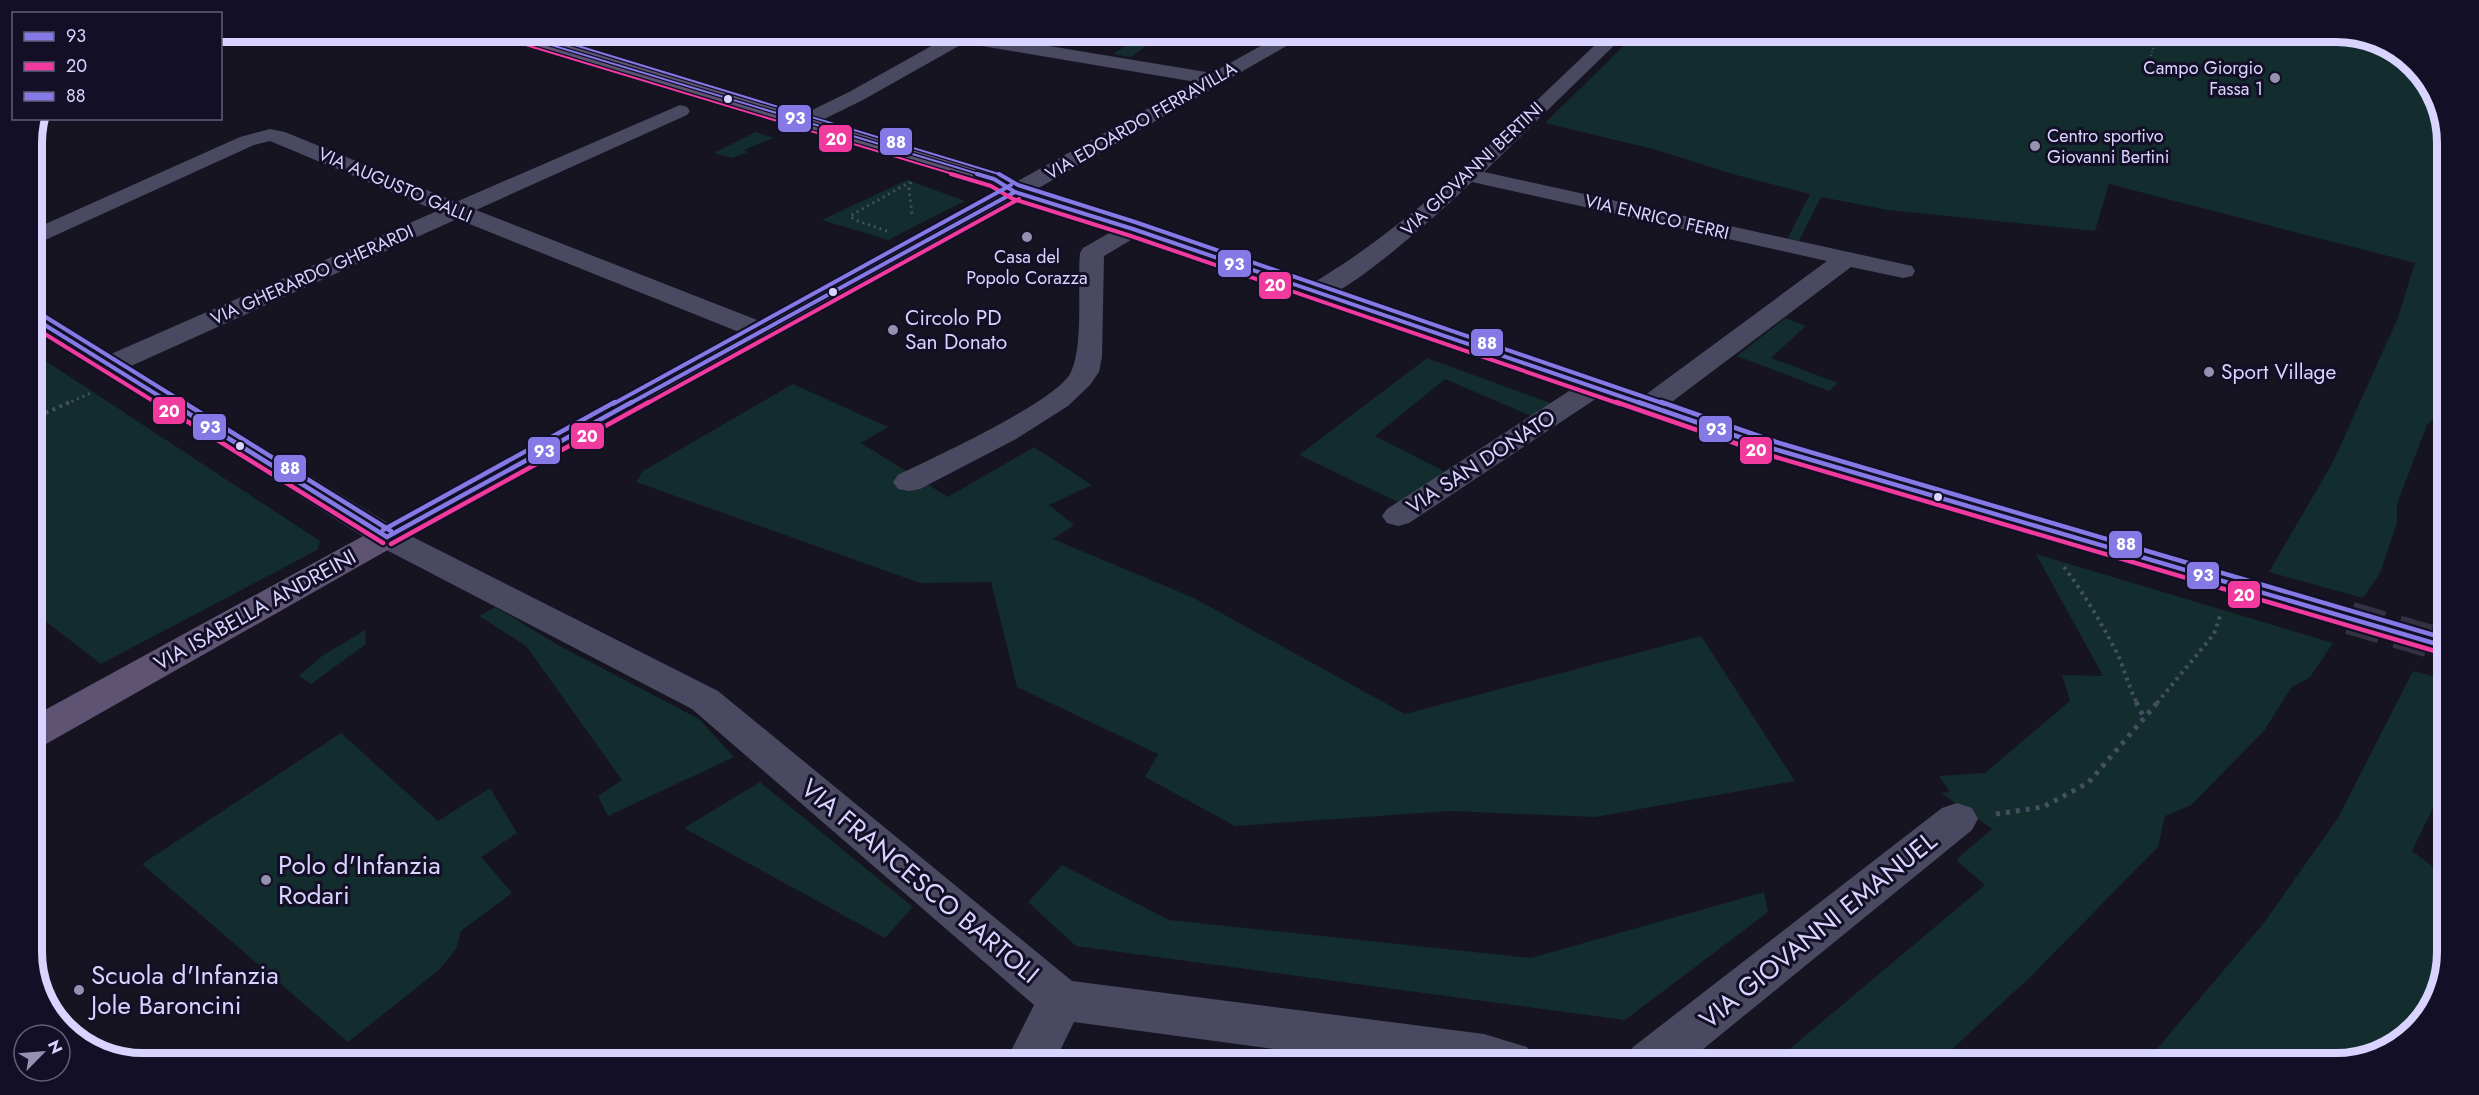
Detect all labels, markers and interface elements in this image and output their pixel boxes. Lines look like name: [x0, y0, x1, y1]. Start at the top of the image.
legend: [12, 12, 222, 120]
text: 93: [66, 23, 86, 49]
text: 20: [66, 53, 87, 79]
street label: VIA EDOARDO FERRAVILLA: [1040, 55, 1242, 187]
place label: Campo Giorgio Fassa 1: [2143, 55, 2263, 102]
marker: Campo Giorgio Fassa 1: [2268, 71, 2282, 85]
text: 88: [66, 83, 86, 109]
unlabelled marker: [722, 93, 734, 105]
street label: VIA GIOVANNI BERTINI: [1395, 96, 1549, 242]
line badge: 93: [777, 104, 812, 133]
text: 93: [785, 107, 805, 130]
place label: Centro sportivo Giovanni Bertini: [2047, 123, 2169, 170]
line badge: 20: [818, 124, 853, 153]
line badge: 88: [879, 127, 913, 156]
text: 20: [825, 128, 847, 151]
text: 88: [886, 131, 906, 154]
marker: Centro sportivo Giovanni Bertini: [2028, 139, 2042, 153]
street label: VIA AUGUSTO GALLI: [314, 141, 476, 229]
street label: VIA ENRICO FERRI: [1582, 188, 1732, 246]
street label: VIA GHERARDO GHERARDI: [206, 218, 418, 332]
marker: Casa del Popolo Corazza: [1020, 230, 1034, 244]
place label: Casa del Popolo Corazza: [966, 244, 1088, 291]
line badge: 93: [1217, 249, 1252, 278]
text: 93: [1224, 253, 1244, 276]
line badge: 20: [1258, 271, 1292, 300]
text: 20: [1264, 274, 1286, 297]
unlabelled marker: [827, 286, 839, 298]
place label: Circolo PD San Donato: [905, 303, 1007, 357]
marker: Circolo PD San Donato: [886, 323, 900, 337]
line badge: 88: [1470, 328, 1504, 357]
text: 88: [1477, 332, 1497, 355]
place label: Sport Village: [2221, 357, 2337, 387]
marker: Sport Village: [2202, 365, 2216, 379]
line badge: 20: [152, 396, 186, 425]
text: 20: [158, 400, 180, 423]
street label: VIA SAN DONATO: [1401, 403, 1561, 521]
line badge: 93: [192, 413, 227, 441]
line badge: 93: [1698, 415, 1733, 443]
text: 93: [200, 416, 220, 439]
text: 93: [1706, 418, 1726, 441]
line badge: 20: [570, 422, 605, 450]
text: 20: [576, 425, 598, 448]
line badge: 93: [527, 436, 561, 465]
line badge: 20: [1739, 436, 1773, 465]
text: 20: [1745, 439, 1767, 462]
unlabelled marker: [234, 440, 246, 452]
text: 93: [534, 440, 554, 463]
line badge: 88: [273, 454, 307, 483]
text: 88: [280, 457, 300, 480]
unlabelled marker: [1932, 491, 1944, 503]
line badge: 88: [2108, 530, 2143, 559]
text: 88: [2116, 533, 2136, 556]
street label: VIA ISABELLA ANDREINI: [148, 542, 362, 678]
line badge: 93: [2186, 561, 2220, 590]
text: 93: [2193, 564, 2213, 587]
line badge: 20: [2227, 580, 2261, 609]
text: 20: [2233, 584, 2255, 607]
street label: VIA FRANCESCO BARTOLI: [792, 770, 1048, 992]
street label: VIA GIOVANNI EMANUEL: [1691, 822, 1945, 1038]
place label: Polo d'Infanzia Rodari: [278, 846, 441, 914]
marker: Polo d'Infanzia Rodari: [259, 873, 273, 887]
place label: Scuola d'Infanzia Jole Baroncini: [88, 956, 279, 1024]
marker: Scuola d'Infanzia Jole Baroncini: [72, 983, 86, 997]
north arrow: [12, 1023, 72, 1083]
text: N: [42, 1036, 68, 1057]

